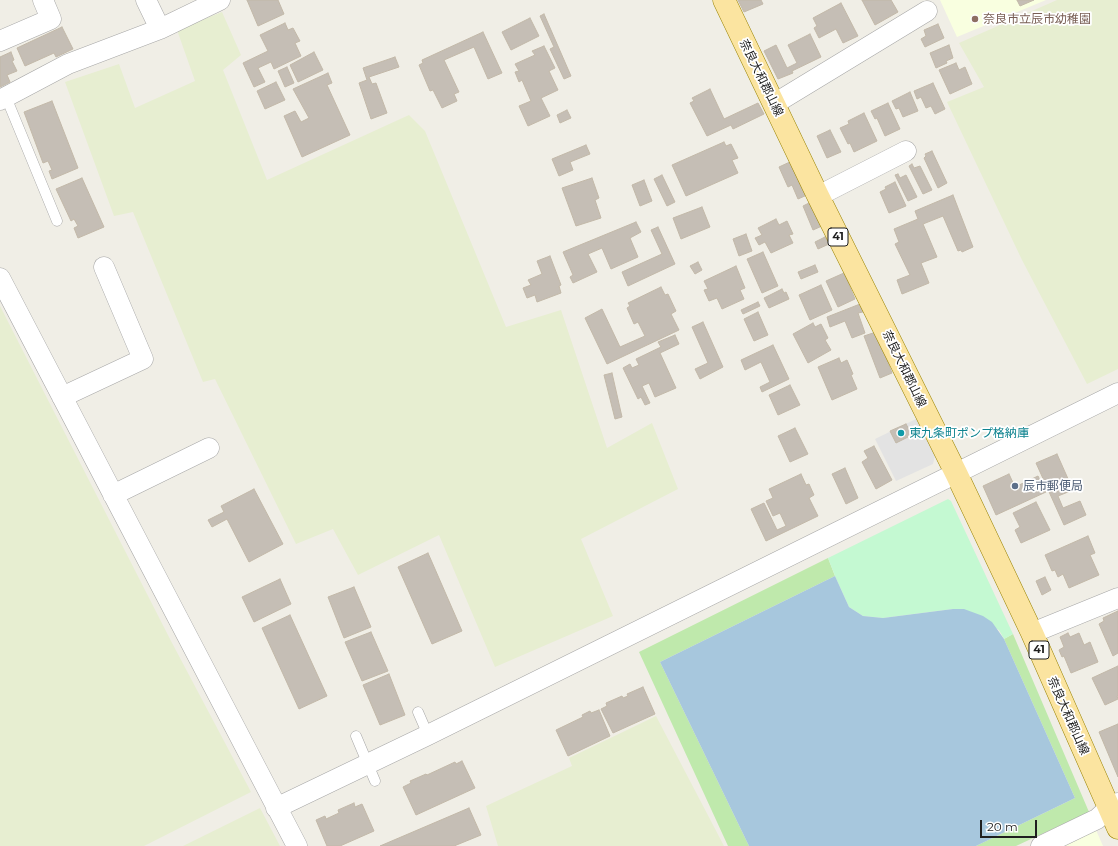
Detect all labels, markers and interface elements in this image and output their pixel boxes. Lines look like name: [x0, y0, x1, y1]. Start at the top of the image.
place label: 奈良市立辰市幼稚園: [983, 12, 1091, 26]
marker: 奈良市立辰市幼稚園: [970, 14, 980, 24]
street label: 奈良大和郡山線: [736, 37, 786, 119]
road number: 41: [828, 228, 848, 246]
street label: 奈良大和郡山線: [879, 328, 929, 410]
place label: 東九条町ポンプ格納庫: [909, 426, 1029, 440]
marker: 東九条町ポンプ格納庫: [896, 428, 906, 438]
place label: 辰市郵便局: [1023, 479, 1083, 493]
marker: 辰市郵便局: [1010, 481, 1020, 491]
road number: 41: [1029, 641, 1049, 659]
street label: 奈良大和郡山線: [1044, 675, 1092, 757]
scale bar: [982, 812, 1039, 838]
text: 20 m: [987, 819, 1018, 834]

